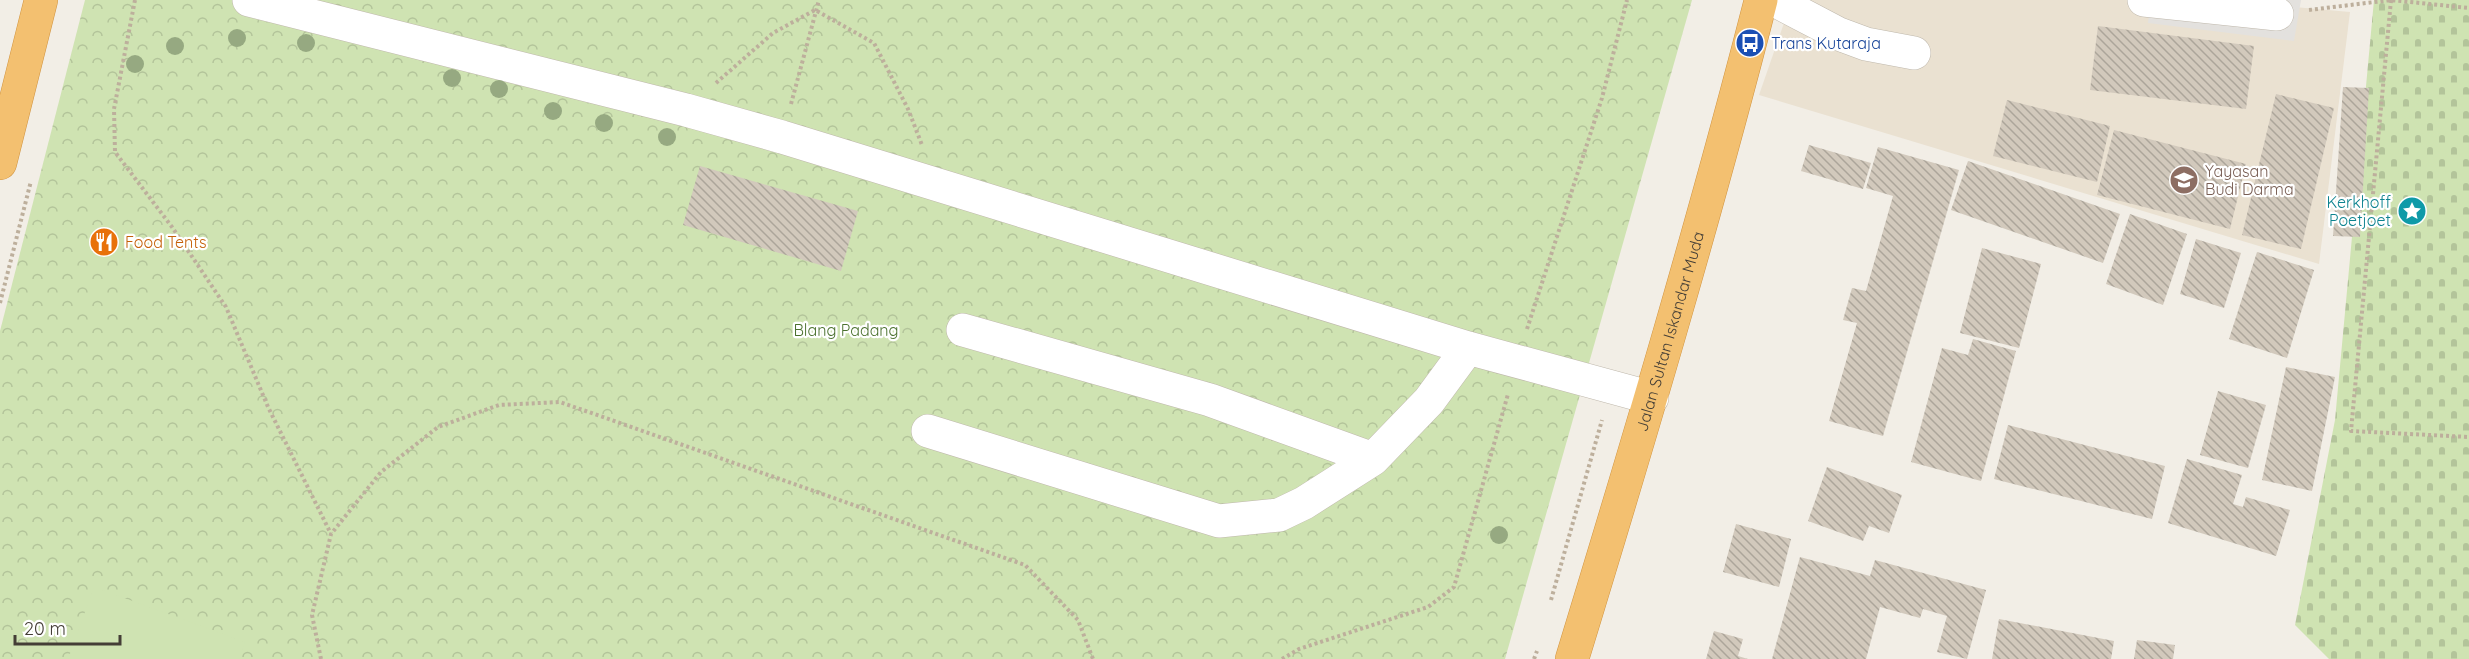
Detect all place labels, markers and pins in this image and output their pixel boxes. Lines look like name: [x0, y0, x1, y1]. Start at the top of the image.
bus stop icon: Trans Kutaraja: [1734, 27, 1766, 59]
place label: Trans Kutaraja: [1771, 33, 1881, 53]
place label: Yayasan Budi Darma: [2205, 161, 2294, 199]
school or university icon: Yayasan Budi Darma: [2168, 164, 2200, 196]
place label: Kerkhoff Poetjoet: [2327, 192, 2391, 230]
place icon: Kerkhoff Poetjoet: [2396, 195, 2428, 227]
restaurant icon: Food Tents: [88, 226, 120, 258]
place label: Food Tents: [125, 232, 207, 252]

